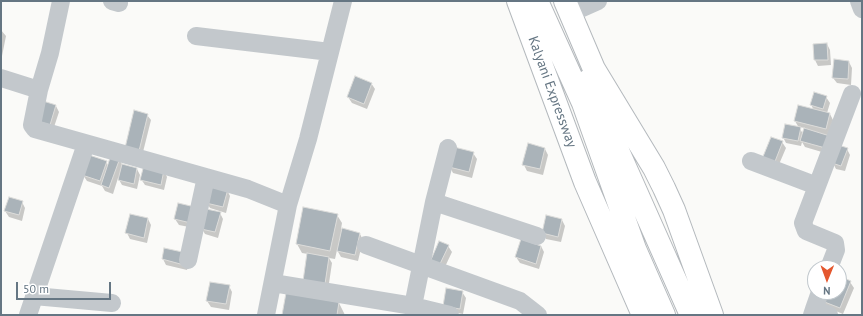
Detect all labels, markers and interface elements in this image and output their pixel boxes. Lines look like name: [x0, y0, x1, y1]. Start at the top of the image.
street label: Kalyani Expressway: [524, 34, 580, 150]
north arrow: [807, 260, 847, 300]
scale bar: [18, 274, 113, 300]
text: 50 m: [23, 281, 49, 296]
text: N: [823, 284, 831, 298]

